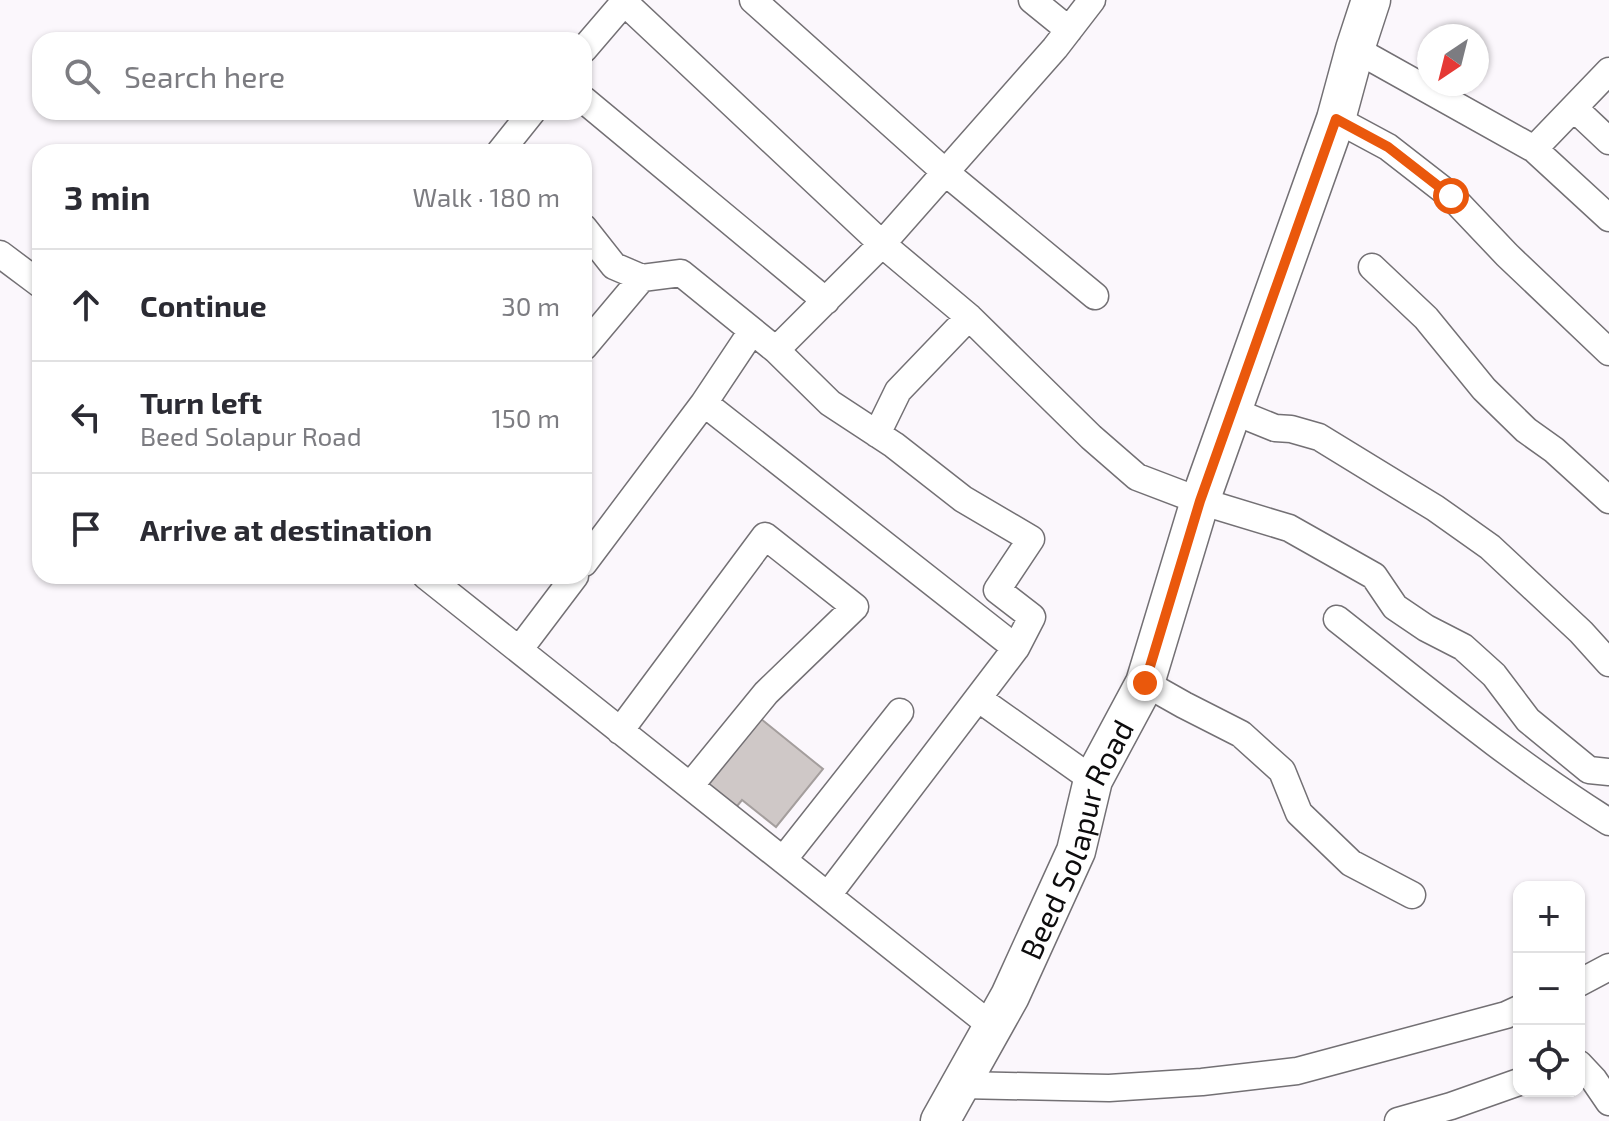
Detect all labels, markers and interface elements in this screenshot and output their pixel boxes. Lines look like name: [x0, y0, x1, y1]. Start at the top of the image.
north arrow: [1417, 24, 1489, 96]
search box: [32, 32, 592, 120]
icon: search: [60, 54, 104, 98]
text: Search here: [124, 58, 285, 94]
text: 3 min: [64, 176, 150, 217]
route start: [1433, 178, 1469, 214]
text: Walk · 180 m: [413, 181, 560, 212]
icon: ahead: [64, 283, 108, 327]
text: Continue: [140, 287, 267, 323]
text: 30 m: [501, 290, 560, 321]
text: Turn left: [140, 384, 262, 420]
icon: left: [64, 395, 108, 439]
text: 150 m: [491, 402, 560, 433]
text: Beed Solapur Road: [140, 420, 362, 451]
icon: arrive: [64, 507, 108, 551]
text: Arrive at destination: [140, 511, 432, 547]
route end: [1127, 665, 1163, 701]
street label: Beed Solapur Road: [1011, 713, 1140, 964]
map controls: [1513, 881, 1585, 1097]
button: +: [1513, 881, 1585, 953]
button: −: [1513, 953, 1585, 1025]
button: locate: [1513, 1025, 1585, 1097]

